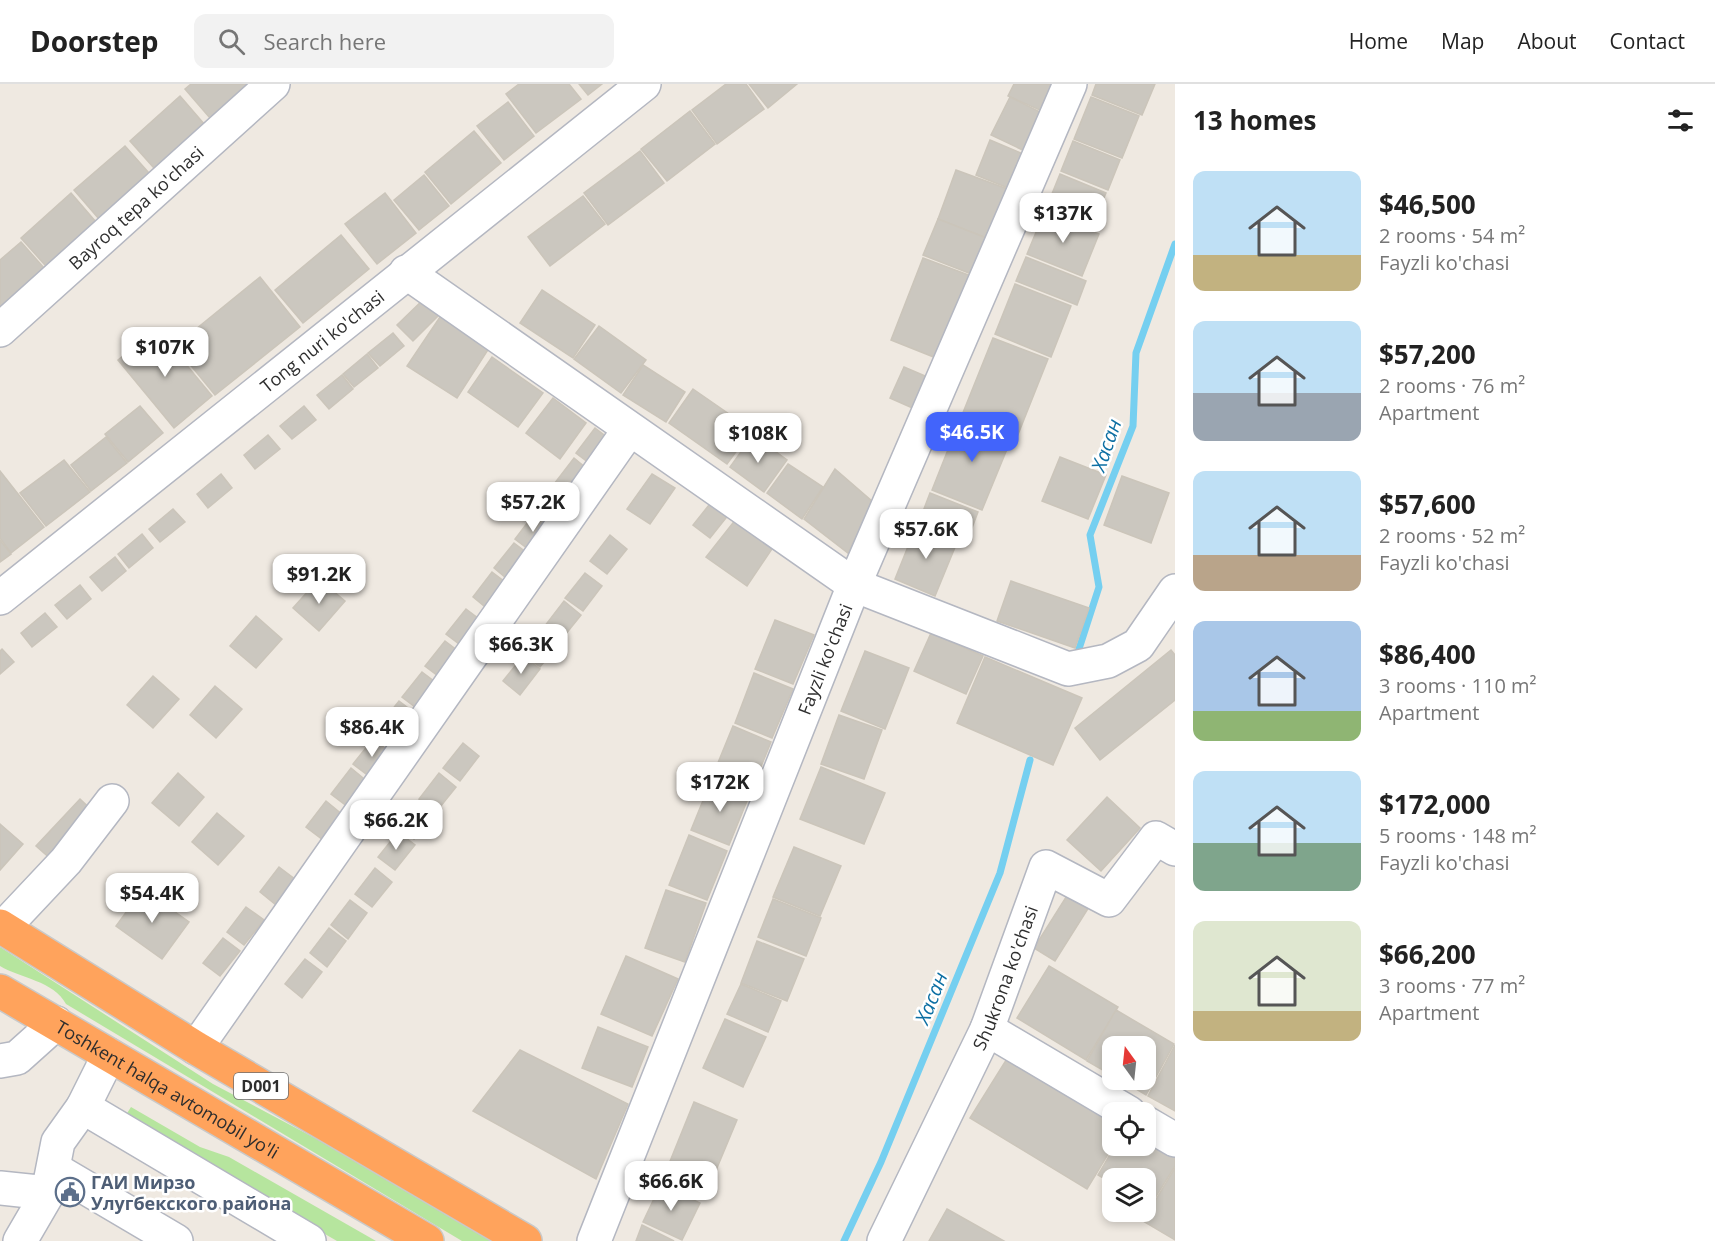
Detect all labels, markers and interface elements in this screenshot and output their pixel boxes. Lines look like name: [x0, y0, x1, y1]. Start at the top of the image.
search box: [194, 14, 614, 68]
text: Doorstep: [30, 22, 158, 60]
icon: search: [215, 25, 248, 58]
text: Search here: [263, 26, 386, 56]
text: Home: [1349, 27, 1408, 55]
text: Map: [1441, 27, 1484, 55]
text: About: [1517, 27, 1577, 55]
text: Contact: [1610, 27, 1685, 55]
text: 13 homes: [1193, 102, 1317, 138]
icon: filters: [1664, 104, 1697, 137]
street label: Bayroq tepa ko'chasi: [63, 140, 209, 275]
text: $46,500: [1379, 186, 1476, 222]
pin: $137K: [1021, 193, 1105, 244]
icon: home: [1241, 195, 1313, 267]
text: $137K: [1033, 199, 1093, 226]
text: 2 rooms · 54 m²: [1379, 222, 1525, 249]
text: Fayzli ko'chasi: [1379, 249, 1510, 276]
street label: Tong nuri ko'chasi: [255, 284, 389, 398]
pin: $107K: [123, 327, 207, 378]
text: $107K: [135, 333, 195, 360]
text: $57,200: [1379, 336, 1476, 372]
icon: home: [1241, 345, 1313, 417]
text: 2 rooms · 76 m²: [1379, 372, 1525, 399]
text: Apartment: [1379, 399, 1479, 426]
pin: $46.5K: [923, 412, 1021, 463]
pin: $108K: [716, 413, 800, 464]
water label: Хасан: [1084, 415, 1128, 477]
text: $46.5K: [940, 418, 1004, 445]
text: $108K: [728, 419, 788, 446]
pin: $57.2K: [484, 482, 582, 533]
text: $57,600: [1379, 486, 1476, 522]
text: $57.2K: [501, 488, 565, 515]
icon: home: [1241, 495, 1313, 567]
pin: $57.6K: [877, 509, 975, 560]
text: $57.6K: [894, 515, 958, 542]
text: 2 rooms · 52 m²: [1379, 522, 1525, 549]
text: Fayzli ko'chasi: [1379, 549, 1510, 576]
pin: $91.2K: [270, 554, 368, 605]
text: $91.2K: [287, 560, 351, 587]
street label: Fayzli ko'chasi: [792, 600, 857, 718]
pin: $66.3K: [472, 624, 570, 675]
text: $66.3K: [489, 630, 553, 657]
text: $86,400: [1379, 636, 1476, 672]
icon: home: [1241, 645, 1313, 717]
text: 3 rooms · 110 m²: [1379, 672, 1537, 699]
text: Apartment: [1379, 699, 1479, 726]
pin: $86.4K: [323, 707, 421, 758]
text: $86.4K: [340, 713, 404, 740]
pin: $172K: [678, 762, 762, 813]
text: $172K: [690, 768, 750, 795]
text: $172,000: [1379, 786, 1490, 822]
icon: home: [1241, 795, 1313, 867]
pin: $66.2K: [347, 800, 445, 851]
text: $66.2K: [364, 806, 428, 833]
text: 5 rooms · 148 m²: [1379, 822, 1537, 849]
text: Fayzli ko'chasi: [1379, 849, 1510, 876]
pin: $54.4K: [103, 873, 201, 924]
text: $54.4K: [120, 879, 184, 906]
street label: Shukrona ko'chasi: [967, 902, 1043, 1054]
text: $66,200: [1379, 936, 1476, 972]
icon: home: [1241, 945, 1313, 1017]
water label: Хасан: [908, 968, 954, 1030]
text: 3 rooms · 77 m²: [1379, 972, 1525, 999]
text: Apartment: [1379, 999, 1479, 1026]
street label: Toshkent halqa avtomobil yo'li: [51, 1014, 283, 1164]
north arrow: [1102, 1036, 1156, 1090]
map controls: [1102, 1036, 1156, 1222]
road number: D001: [234, 1073, 288, 1099]
button: locate: [1102, 1102, 1156, 1156]
pin: $66.6K: [622, 1161, 720, 1212]
text: $66.6K: [639, 1167, 703, 1194]
button: layers: [1102, 1168, 1156, 1222]
place label: ГАИ Мирзо Улугбекского района: [91, 1170, 292, 1215]
public building icon: ГАИ Мирзо Улугбекского района: [54, 1176, 86, 1208]

